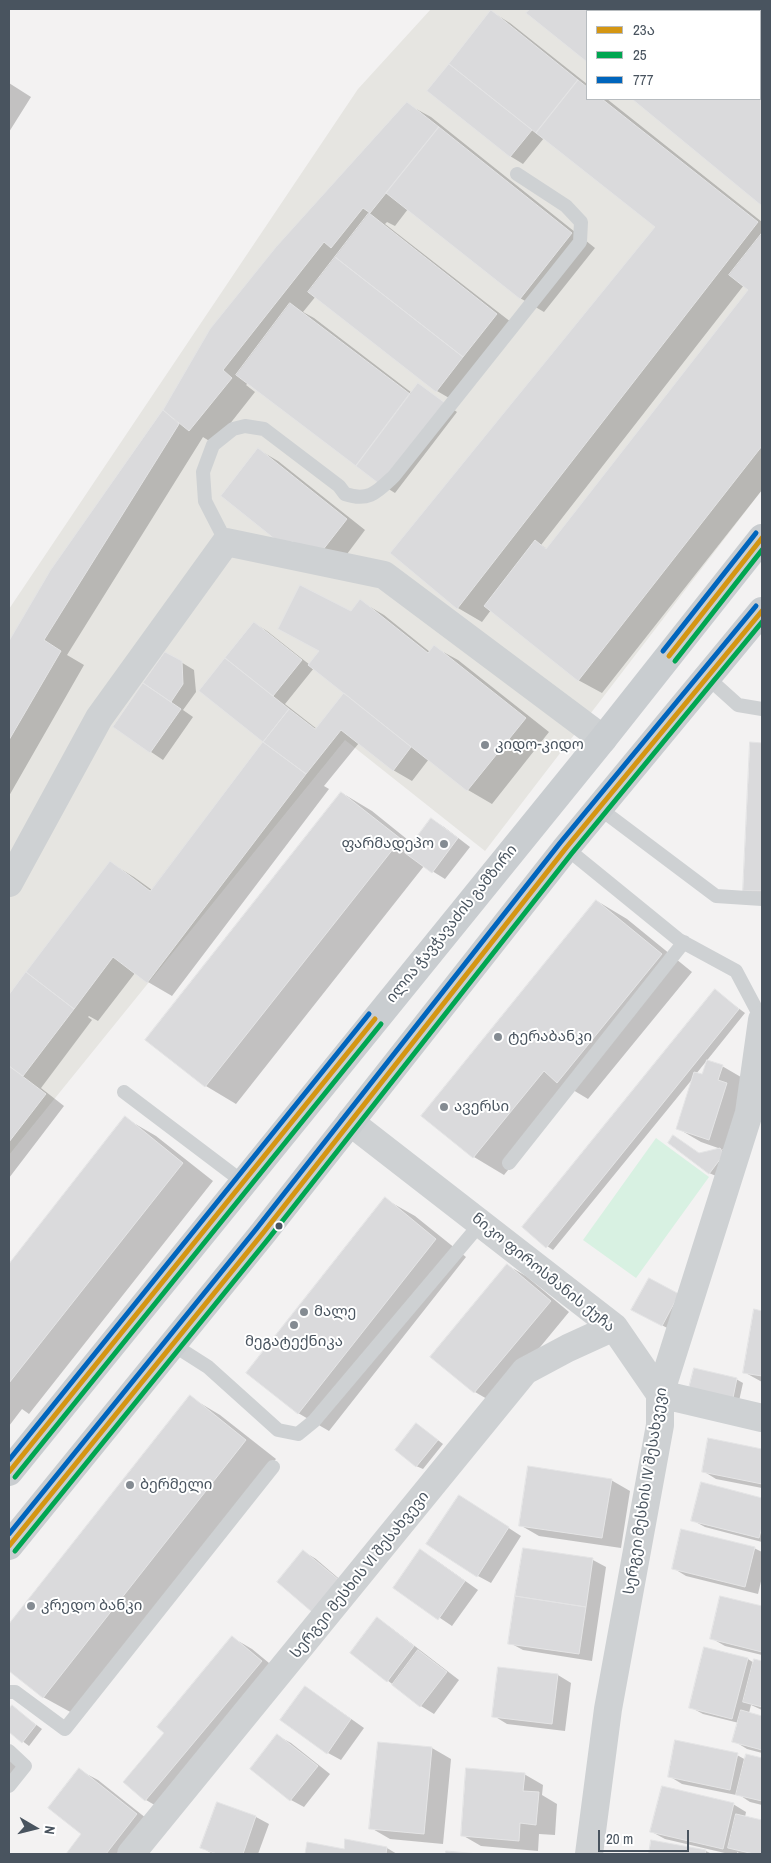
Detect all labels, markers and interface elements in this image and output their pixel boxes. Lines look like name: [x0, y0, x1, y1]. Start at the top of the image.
legend: [586, 10, 761, 100]
text: 23ა: [633, 19, 655, 40]
text: 25: [633, 44, 647, 65]
text: 777: [633, 69, 654, 90]
place label: კიდო-კიდო: [495, 736, 584, 754]
marker: კიდო-კიდო: [479, 739, 491, 751]
place label: ფარმადეპო: [341, 835, 434, 853]
marker: ფარმადეპო: [438, 838, 450, 850]
street label: ილია ჭავჭავაძის გამზირი: [383, 841, 521, 1007]
place label: ტერაბანკი: [508, 1028, 592, 1046]
marker: ტერაბანკი: [492, 1031, 504, 1043]
place label: ავერსი: [454, 1098, 509, 1116]
marker: ავერსი: [438, 1101, 450, 1113]
street label: ნიკო ფიროსმანის ქუჩა: [468, 1210, 618, 1336]
unlabelled marker: [274, 1221, 284, 1231]
place label: მალე: [314, 1303, 356, 1321]
marker: მალე: [298, 1306, 310, 1318]
marker: მეგატექნიკა: [288, 1319, 300, 1331]
place label: მეგატექნიკა: [245, 1333, 343, 1351]
street label: სერგეი მესხის IV შესახვევი: [621, 1386, 671, 1596]
place label: ბერმელი: [140, 1476, 212, 1494]
marker: ბერმელი: [124, 1479, 136, 1491]
street label: სერგეი მესხის VI შესახვევი: [287, 1488, 433, 1662]
place label: კრედო ბანკი: [41, 1597, 142, 1615]
marker: კრედო ბანკი: [25, 1600, 37, 1612]
north arrow: [10, 1803, 60, 1853]
scale bar: [601, 1820, 692, 1852]
text: N: [40, 1825, 59, 1835]
text: 20 m: [606, 1828, 633, 1849]

